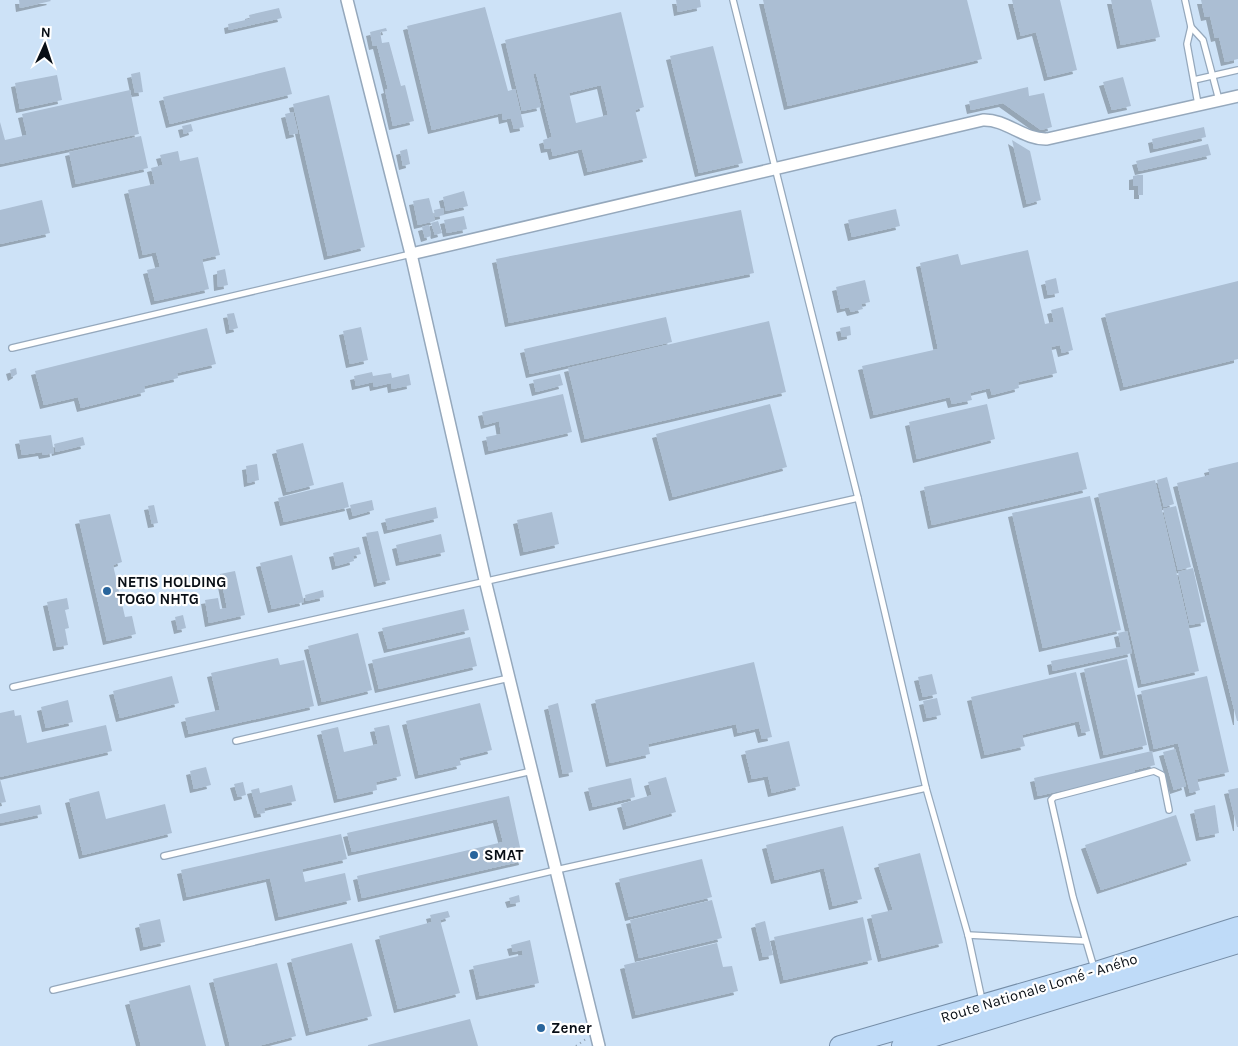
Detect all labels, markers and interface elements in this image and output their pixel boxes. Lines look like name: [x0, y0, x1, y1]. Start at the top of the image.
north arrow: [20, 20, 70, 70]
text: N: [40, 24, 51, 41]
place label: NETIS HOLDING TOGO NHTG: [117, 573, 226, 608]
marker: NETIS HOLDING TOGO NHTG: [101, 585, 113, 597]
place label: SMAT: [484, 846, 523, 864]
marker: SMAT: [468, 849, 480, 861]
street label: Route Nationale Lomé - Aného: [938, 949, 1140, 1027]
place label: Zener: [551, 1019, 592, 1037]
marker: Zener: [535, 1022, 547, 1034]

